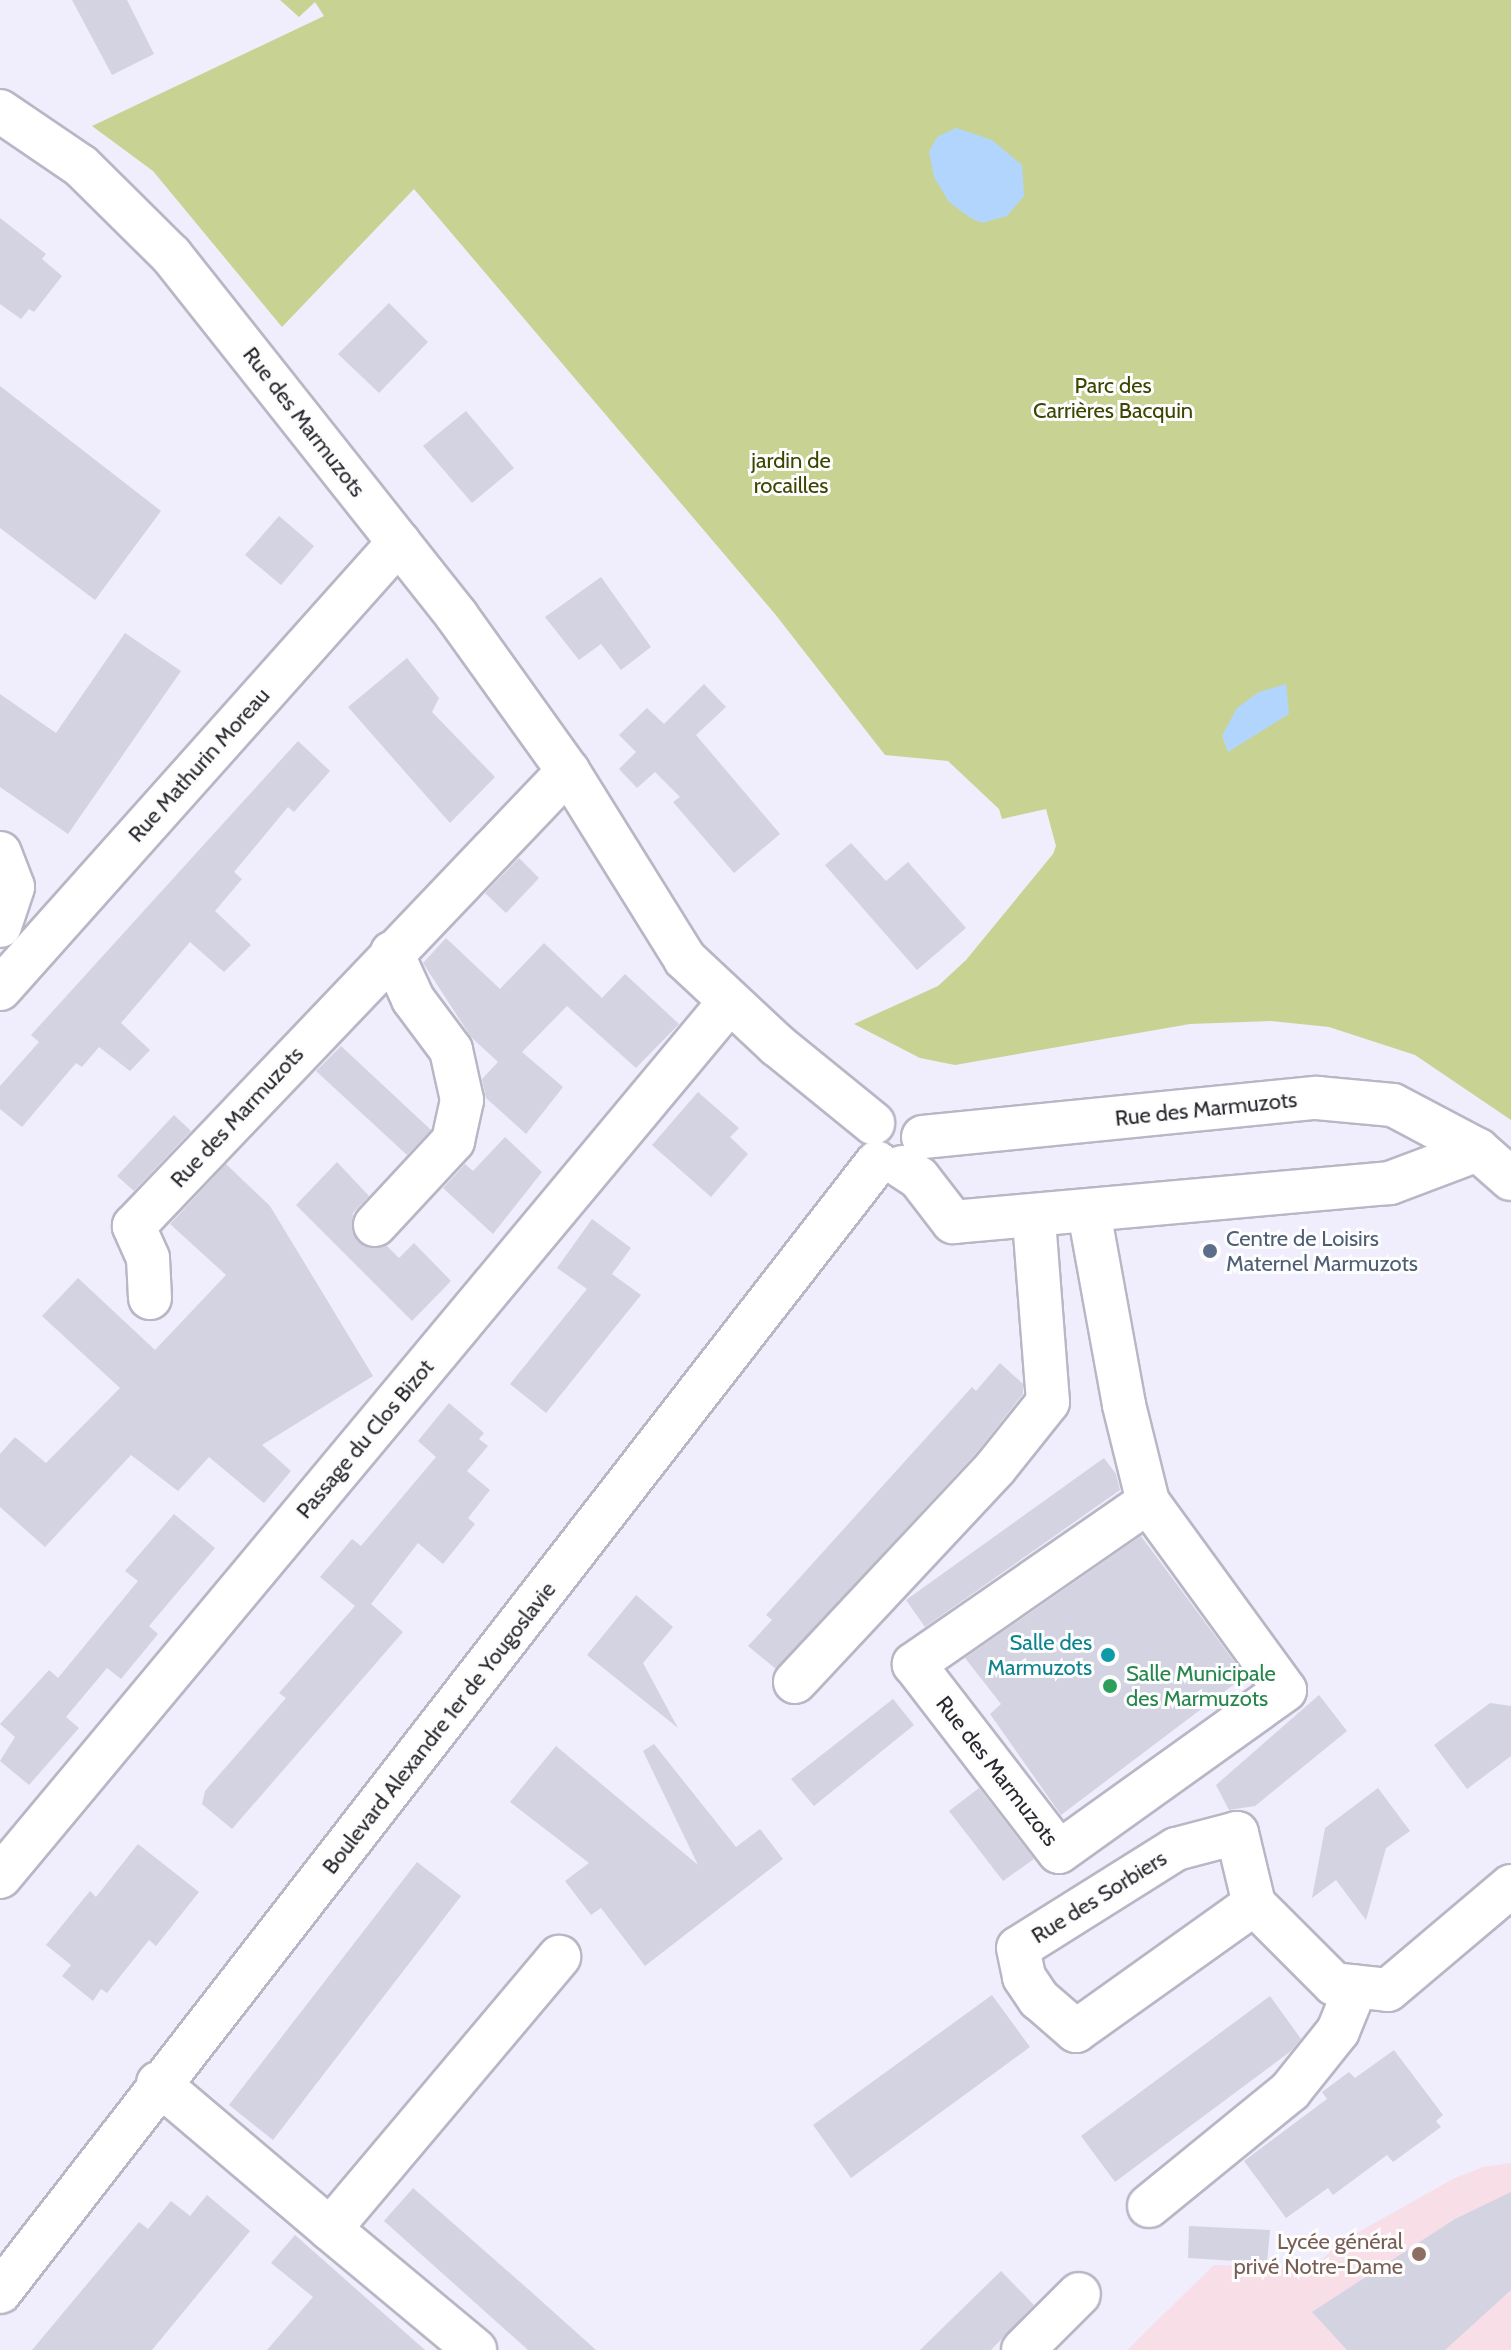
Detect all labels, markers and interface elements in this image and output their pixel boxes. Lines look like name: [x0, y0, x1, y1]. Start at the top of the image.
street label: Rue des Marmuzots: [237, 342, 371, 502]
park label: Parc des Carrières Bacquin: [1033, 372, 1193, 424]
park label: jardin de rocailles: [751, 447, 831, 498]
street label: Rue Mathurin Moreau: [123, 682, 275, 848]
street label: Rue des Marmuzots: [165, 1041, 309, 1193]
street label: Rue des Marmuzots: [1114, 1086, 1298, 1132]
place label: Centre de Loisirs Maternel Marmuzots: [1226, 1225, 1418, 1276]
marker: Centre de Loisirs Maternel Marmuzots: [1201, 1242, 1219, 1260]
street label: Passage du Clos Bizot: [291, 1354, 439, 1524]
street label: Boulevard Alexandre 1er de Yougoslavie: [317, 1577, 561, 1879]
place label: Salle des Marmuzots: [987, 1629, 1092, 1680]
marker: Salle des Marmuzots: [1099, 1646, 1117, 1664]
place label: Salle Municipale des Marmuzots: [1126, 1660, 1276, 1712]
marker: Salle Municipale des Marmuzots: [1101, 1677, 1119, 1695]
street label: Rue des Marmuzots: [930, 1691, 1064, 1851]
street label: Rue des Sorbiers: [1027, 1845, 1171, 1949]
place label: Lycée général privé Notre-Dame: [1234, 2228, 1403, 2280]
marker: Lycée général privé Notre-Dame: [1410, 2245, 1428, 2263]

